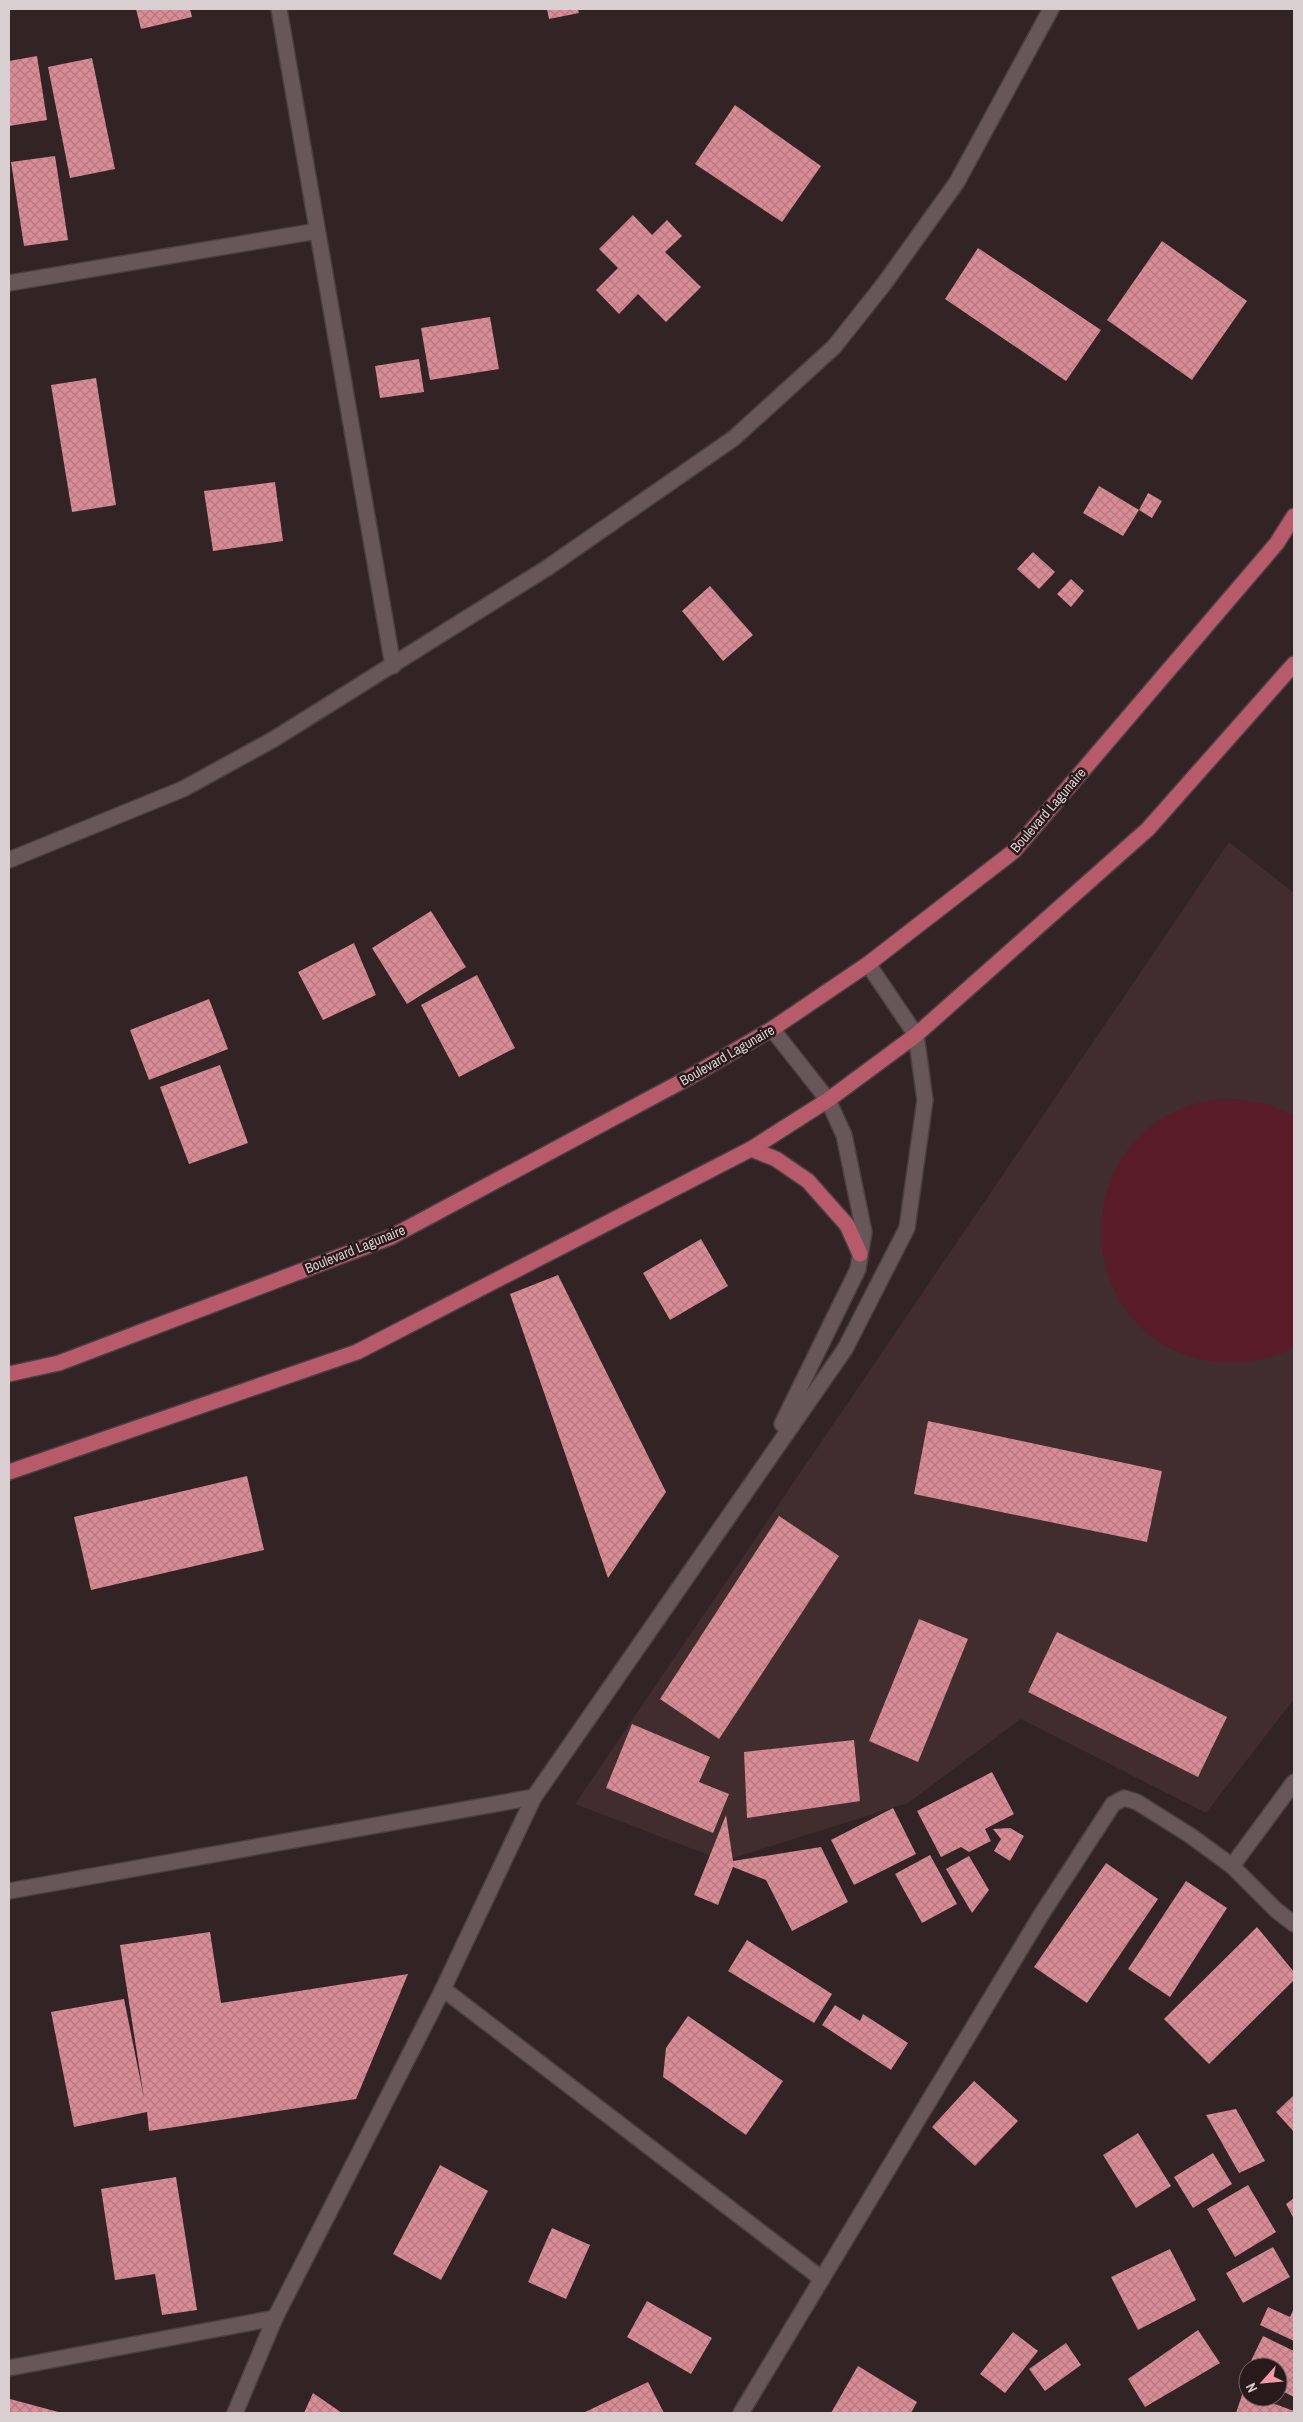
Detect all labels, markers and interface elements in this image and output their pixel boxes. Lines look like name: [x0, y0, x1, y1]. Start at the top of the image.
street label: Boulevard Lagunaire: [1006, 764, 1090, 856]
street label: Boulevard Lagunaire: [676, 1021, 778, 1089]
street label: Boulevard Lagunaire: [302, 1221, 408, 1277]
north arrow: [1238, 2357, 1288, 2407]
text: N: [1242, 2380, 1261, 2396]

